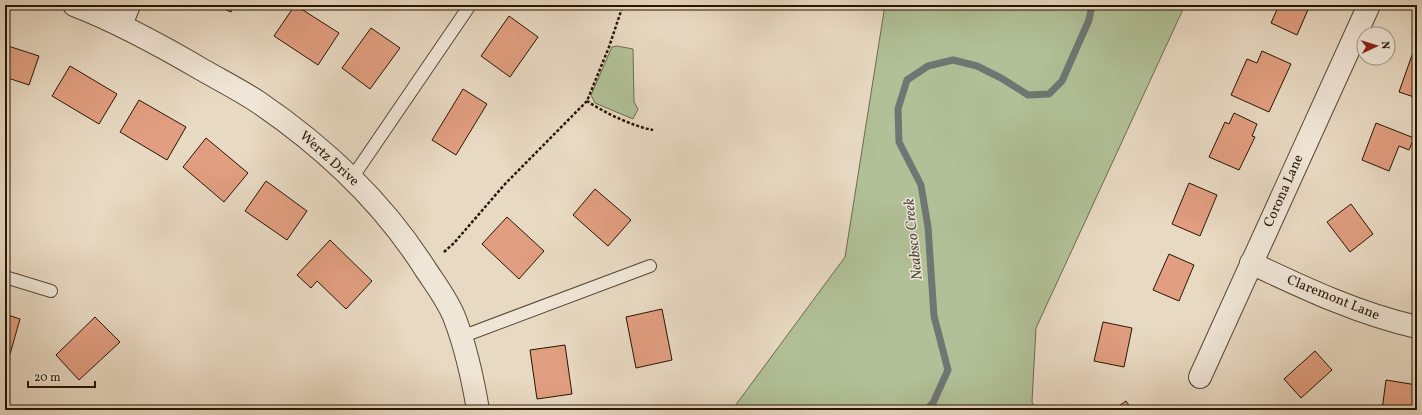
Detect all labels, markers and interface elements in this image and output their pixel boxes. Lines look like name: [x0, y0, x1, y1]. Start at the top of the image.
north arrow: [1356, 26, 1396, 66]
text: N: [1377, 41, 1392, 50]
street label: Wertz Drive: [295, 127, 363, 191]
street label: Corona Lane: [1259, 151, 1309, 230]
water label: Neabsco Creek: [899, 197, 929, 281]
street label: Claremont Lane: [1284, 271, 1383, 325]
scale bar: [28, 363, 95, 389]
text: 20 m: [34, 370, 61, 386]

